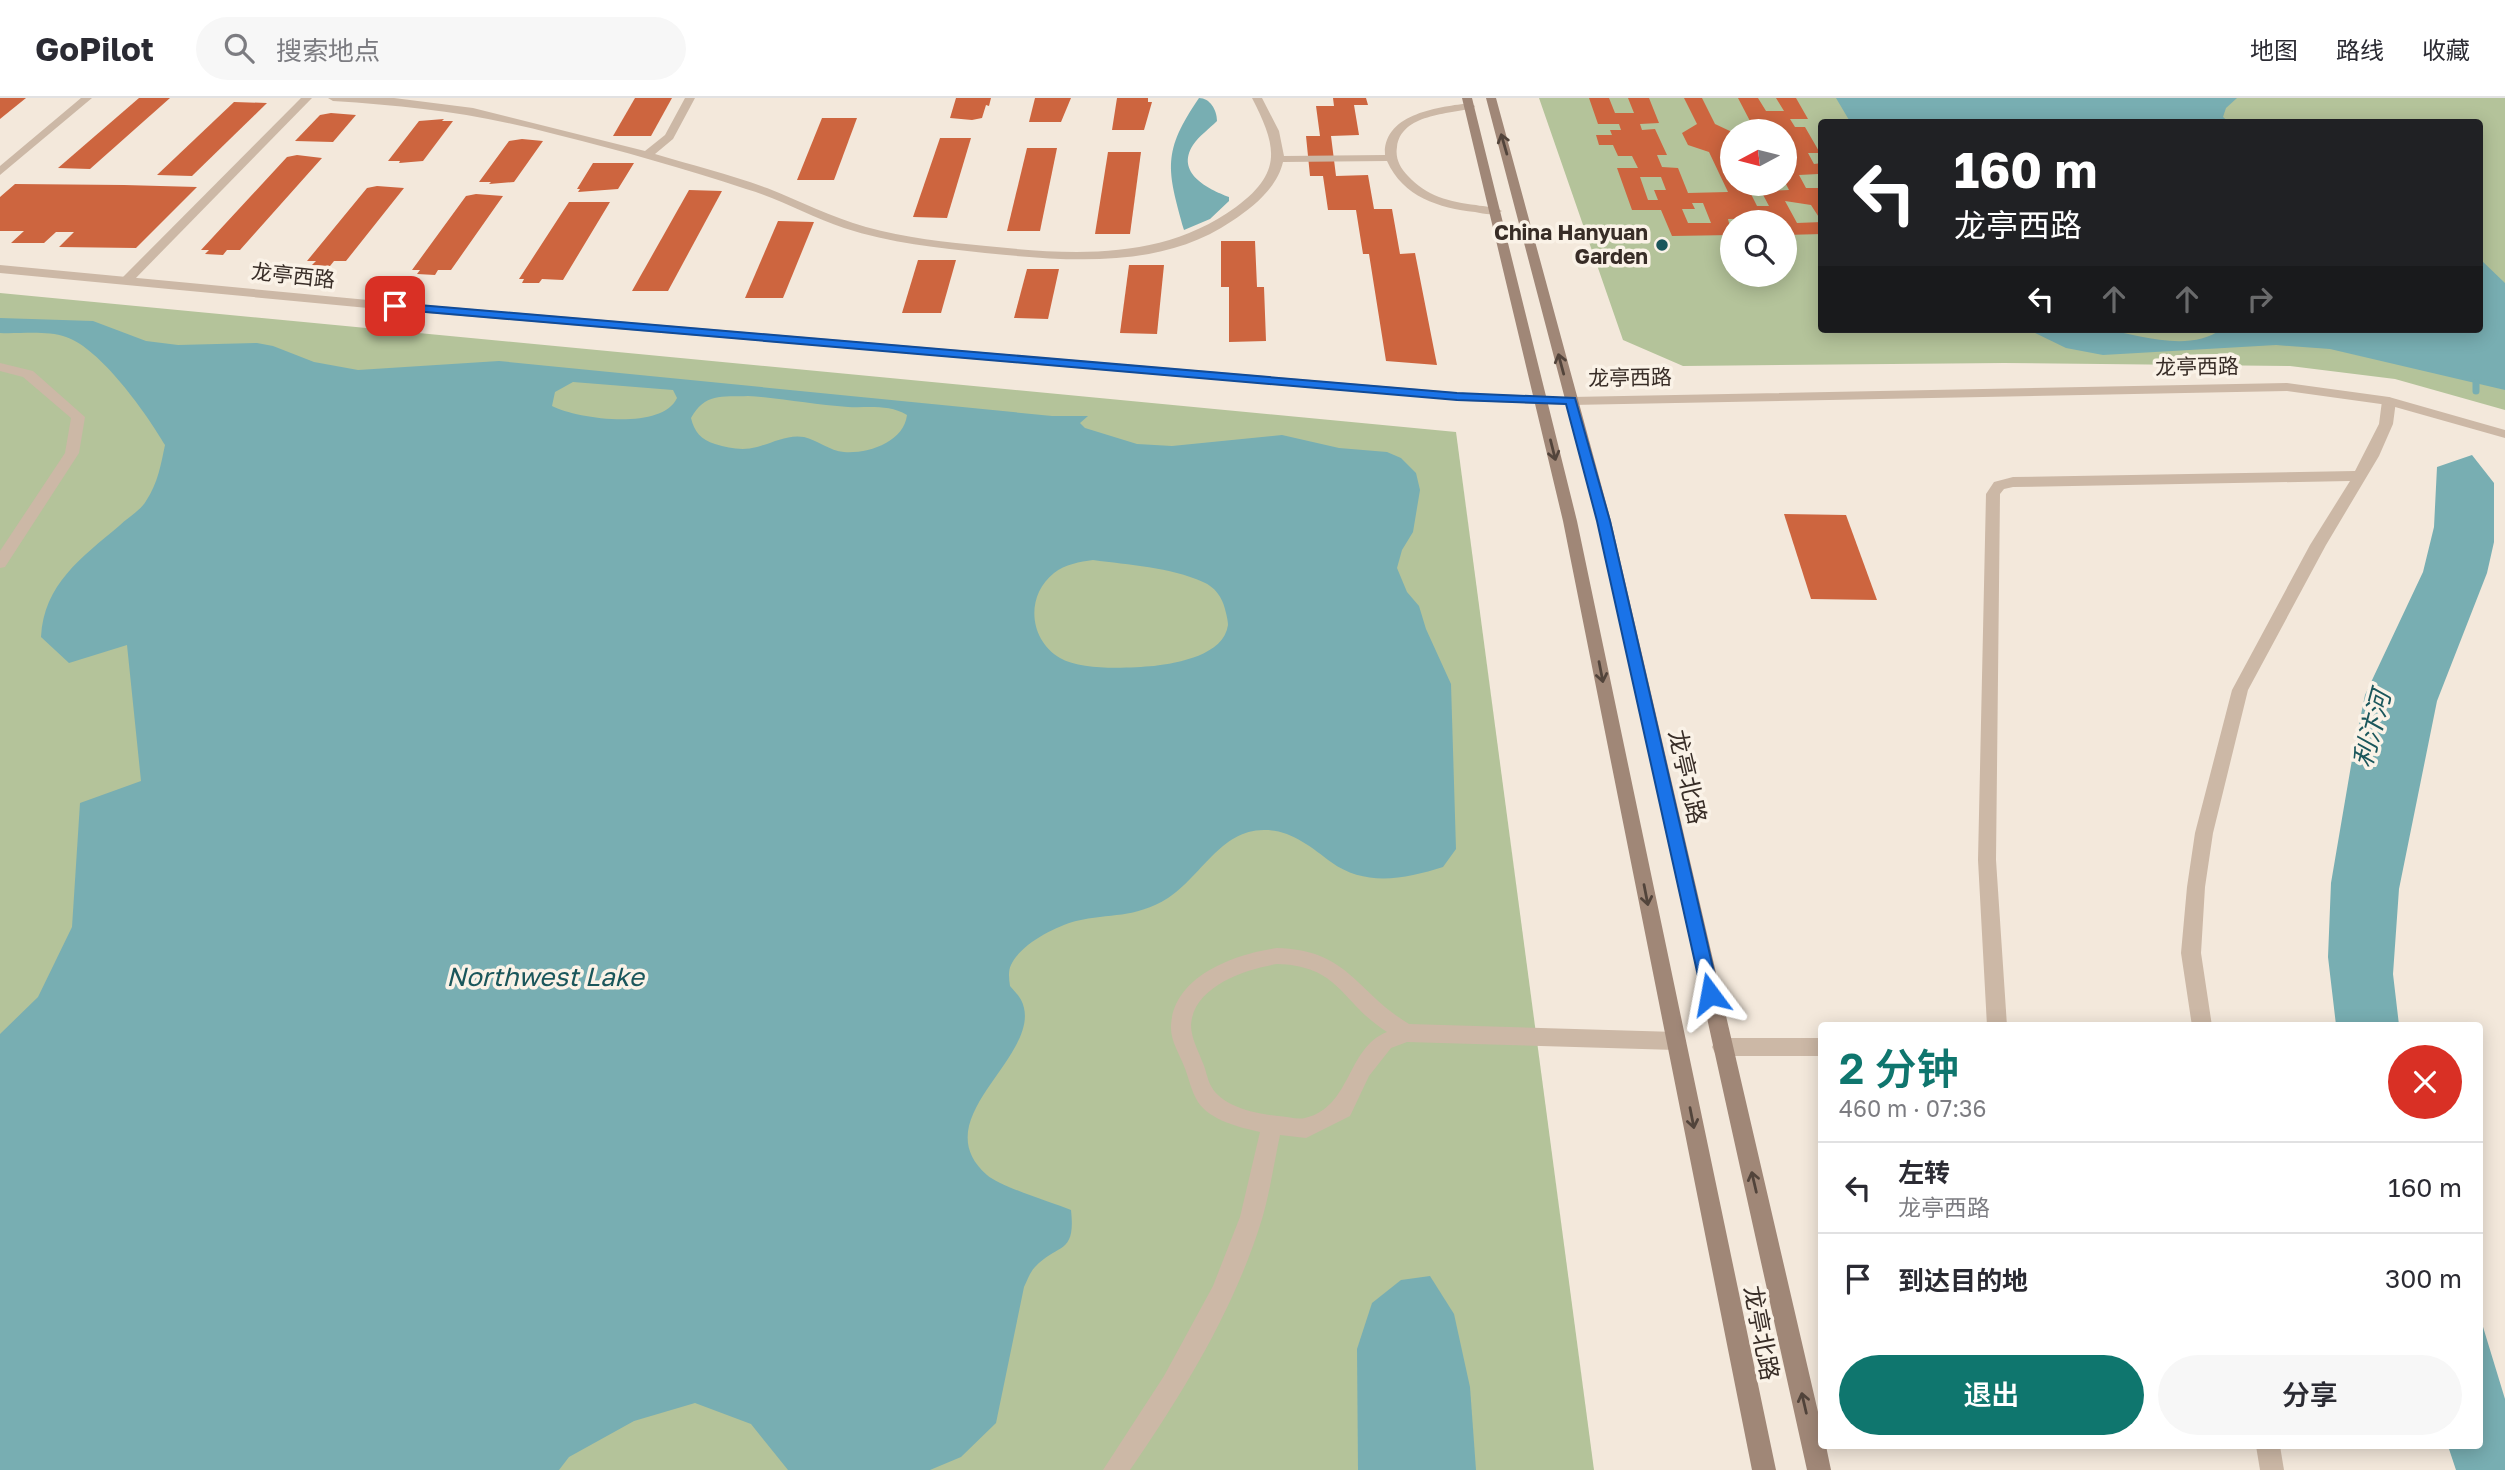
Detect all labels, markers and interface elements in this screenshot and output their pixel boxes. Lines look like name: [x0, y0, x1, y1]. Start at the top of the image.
search box: [196, 17, 686, 80]
text: GoPilot: [35, 29, 154, 68]
icon: search: [220, 29, 258, 67]
text: 搜索地点: [276, 35, 380, 66]
text: 地图: [2250, 35, 2298, 64]
text: 路线: [2336, 35, 2384, 64]
text: 收藏: [2422, 35, 2470, 64]
north arrow: [1720, 119, 1797, 196]
map controls: [1720, 119, 1797, 287]
one-way arrow: [1497, 133, 1510, 156]
text: 160 m: [1954, 140, 2097, 199]
icon: left: [1839, 147, 1930, 238]
text: 龙亭西路: [1954, 206, 2082, 244]
button: search: [1720, 210, 1797, 287]
place label: China Hanyuan Garden: [1494, 219, 1648, 269]
marker: China Hanyuan Garden: [1654, 237, 1670, 253]
street label: 龙亭西路: [250, 258, 336, 292]
pin: [365, 276, 425, 336]
icon: left: [2022, 280, 2060, 318]
icon: ahead: [2095, 280, 2133, 318]
icon: ahead: [2168, 280, 2206, 318]
icon: right: [2241, 280, 2279, 318]
icon: arrive: [376, 287, 414, 325]
street label: 龙亭西路: [2155, 352, 2239, 380]
one-way arrow: [1554, 353, 1567, 376]
street label: 龙亭西路: [1588, 363, 1672, 391]
one-way arrow: [1547, 438, 1560, 461]
one-way arrow: [1595, 660, 1609, 683]
water label: 利汴河: [2346, 682, 2398, 771]
street label: 龙亭北路: [1664, 727, 1713, 827]
one-way arrow: [1640, 883, 1654, 906]
position arrow: [1673, 957, 1747, 1031]
water label: Northwest Lake: [446, 961, 646, 992]
text: 2 分钟: [1839, 1043, 1959, 1093]
button: close: [2388, 1045, 2462, 1119]
text: 460 m · 07:36: [1839, 1094, 1986, 1122]
one-way arrow: [1686, 1106, 1700, 1129]
text: 左转: [1898, 1157, 1950, 1188]
icon: left: [1839, 1169, 1877, 1207]
one-way arrow: [1746, 1171, 1760, 1194]
text: 160 m: [2388, 1172, 2462, 1203]
text: 龙亭西路: [1898, 1193, 1990, 1221]
icon: arrive: [1839, 1260, 1877, 1298]
text: 300 m: [2385, 1263, 2462, 1294]
text: 到达目的地: [1898, 1265, 2028, 1296]
street label: 龙亭北路: [1739, 1283, 1786, 1383]
button: 退出: [1839, 1355, 2144, 1435]
button: 分享: [2158, 1355, 2462, 1435]
one-way arrow: [1797, 1392, 1810, 1415]

